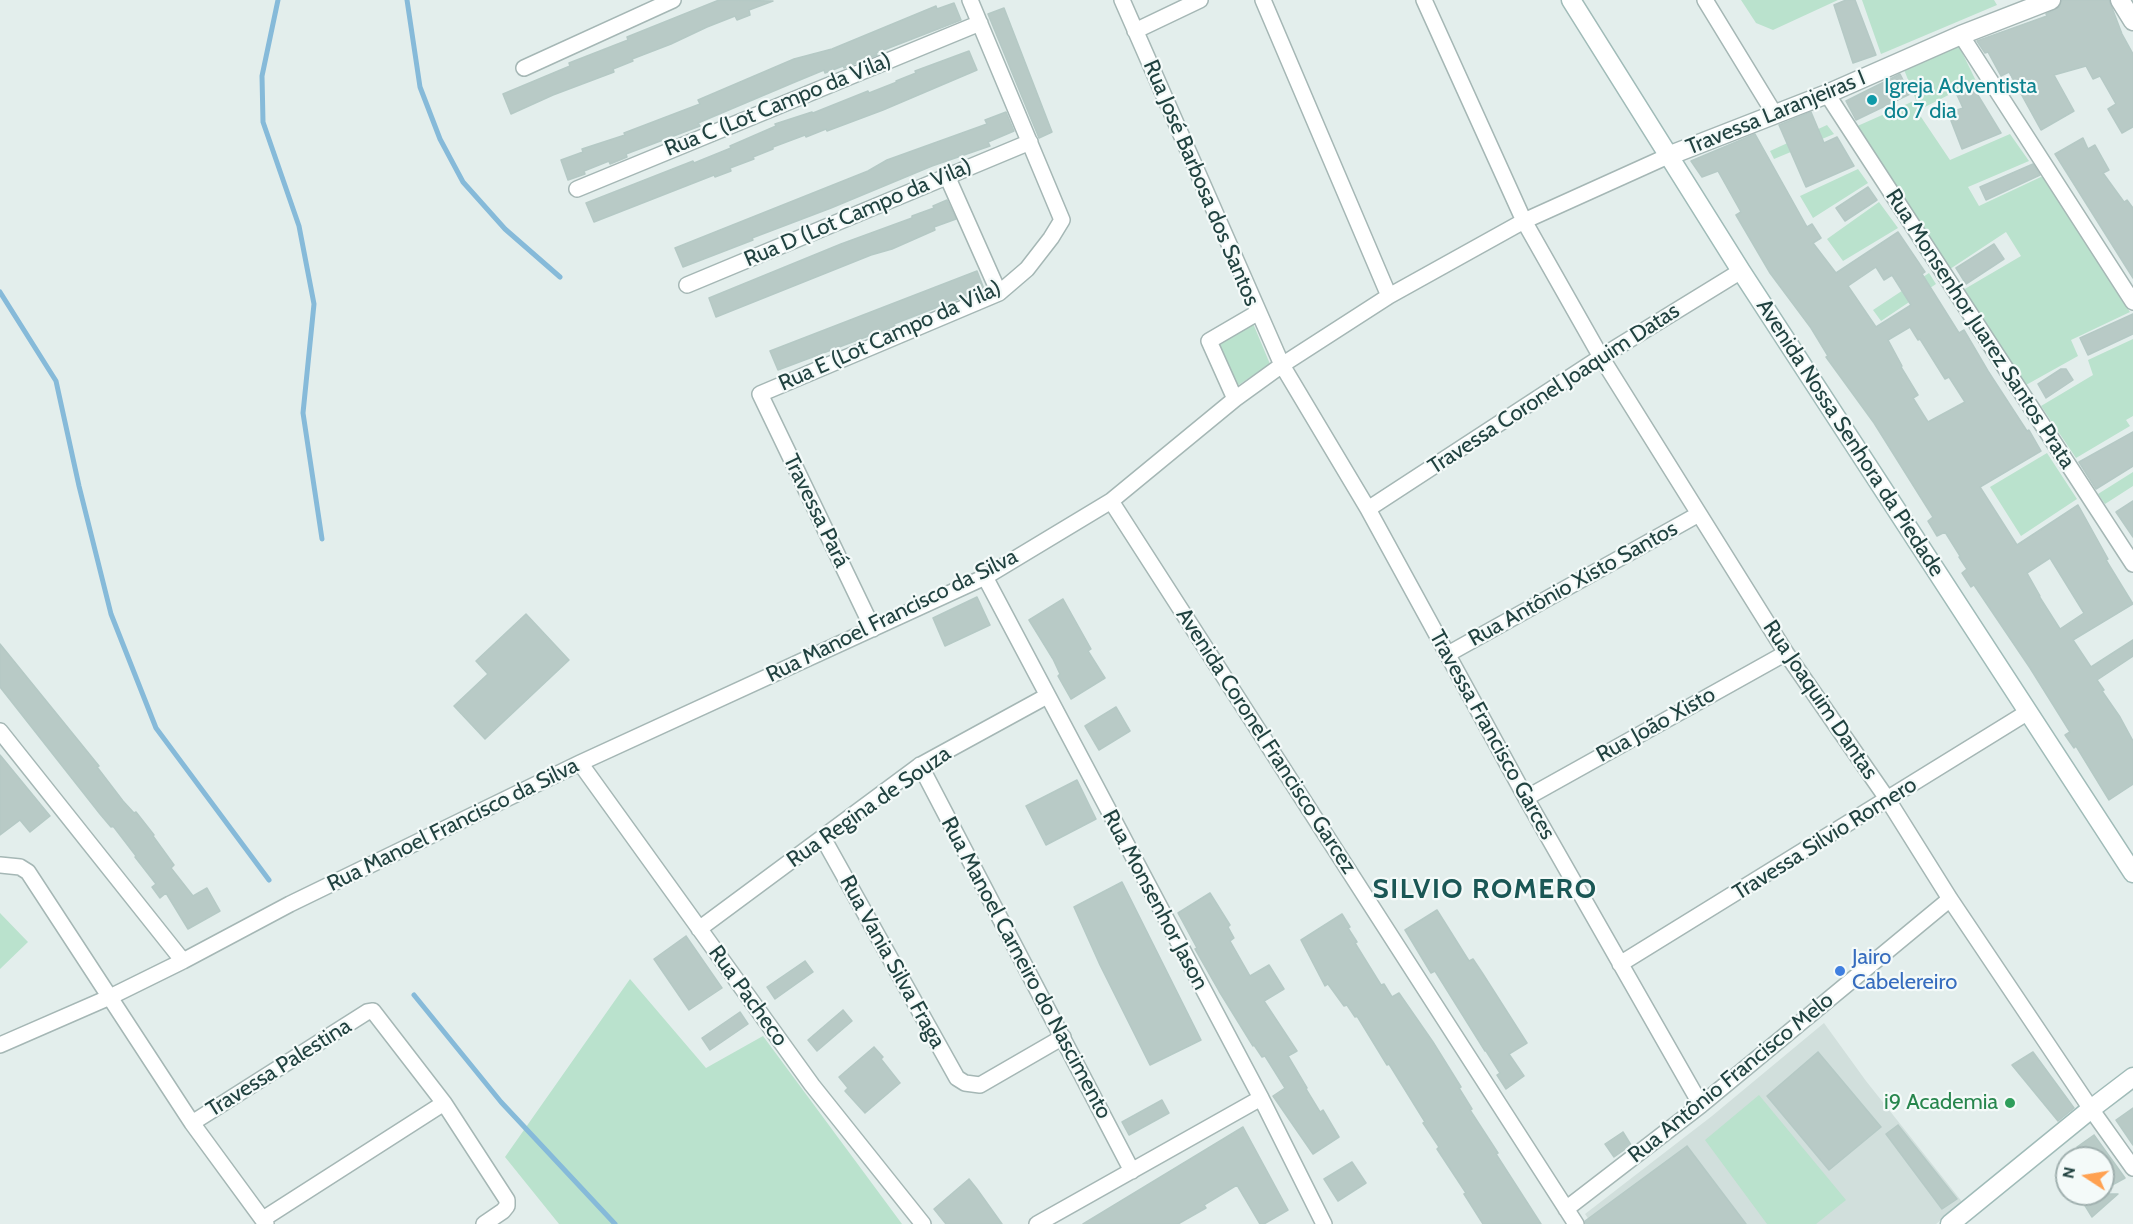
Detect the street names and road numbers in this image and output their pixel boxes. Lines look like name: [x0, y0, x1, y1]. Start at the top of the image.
street label: Rua C (Lot Campo da Vila): [661, 47, 895, 163]
street label: Rua José Barbosa dos Santos: [1137, 56, 1265, 310]
street label: Travessa Laranjeiras I: [1682, 65, 1870, 161]
street label: Rua D (Lot Campo da Vila): [740, 153, 976, 273]
street label: Rua Monsenhor Juarez Santos Prata: [1880, 184, 2080, 474]
street label: Rua E (Lot Campo da Vila): [775, 275, 1005, 397]
street label: Avenida Nossa Senhora da Piedade: [1750, 294, 1950, 582]
street label: Travessa Coronel Joaquim Datas: [1423, 298, 1685, 480]
street label: Travessa Pará: [777, 450, 855, 572]
street label: Rua Antônio Xisto Santos: [1464, 516, 1682, 652]
street label: Rua Manoel Francisco da Silva: [762, 544, 1022, 688]
street label: Avenida Coronel Francisco Garcez: [1170, 603, 1362, 879]
street label: Rua Joaquim Dantas: [1757, 615, 1883, 785]
street label: Travessa Francisco Garces: [1423, 626, 1561, 844]
street label: Rua João Xisto: [1592, 682, 1720, 768]
street label: Rua Regina de Souza: [782, 741, 956, 873]
street label: Rua Manoel Francisco da Silva: [323, 753, 583, 897]
street label: Travessa Silvio Romero: [1728, 772, 1922, 906]
street label: Rua Monsenhor Jason: [1096, 805, 1214, 995]
street label: Rua Manoel Carneiro do Nascimento: [935, 813, 1117, 1123]
street label: Rua Vania Silva Fraga: [834, 871, 950, 1053]
street label: Rua Pacheco: [703, 941, 793, 1051]
street label: Rua Antônio Francisco Melo: [1623, 987, 1839, 1169]
street label: Travessa Palestina: [202, 1013, 356, 1123]

